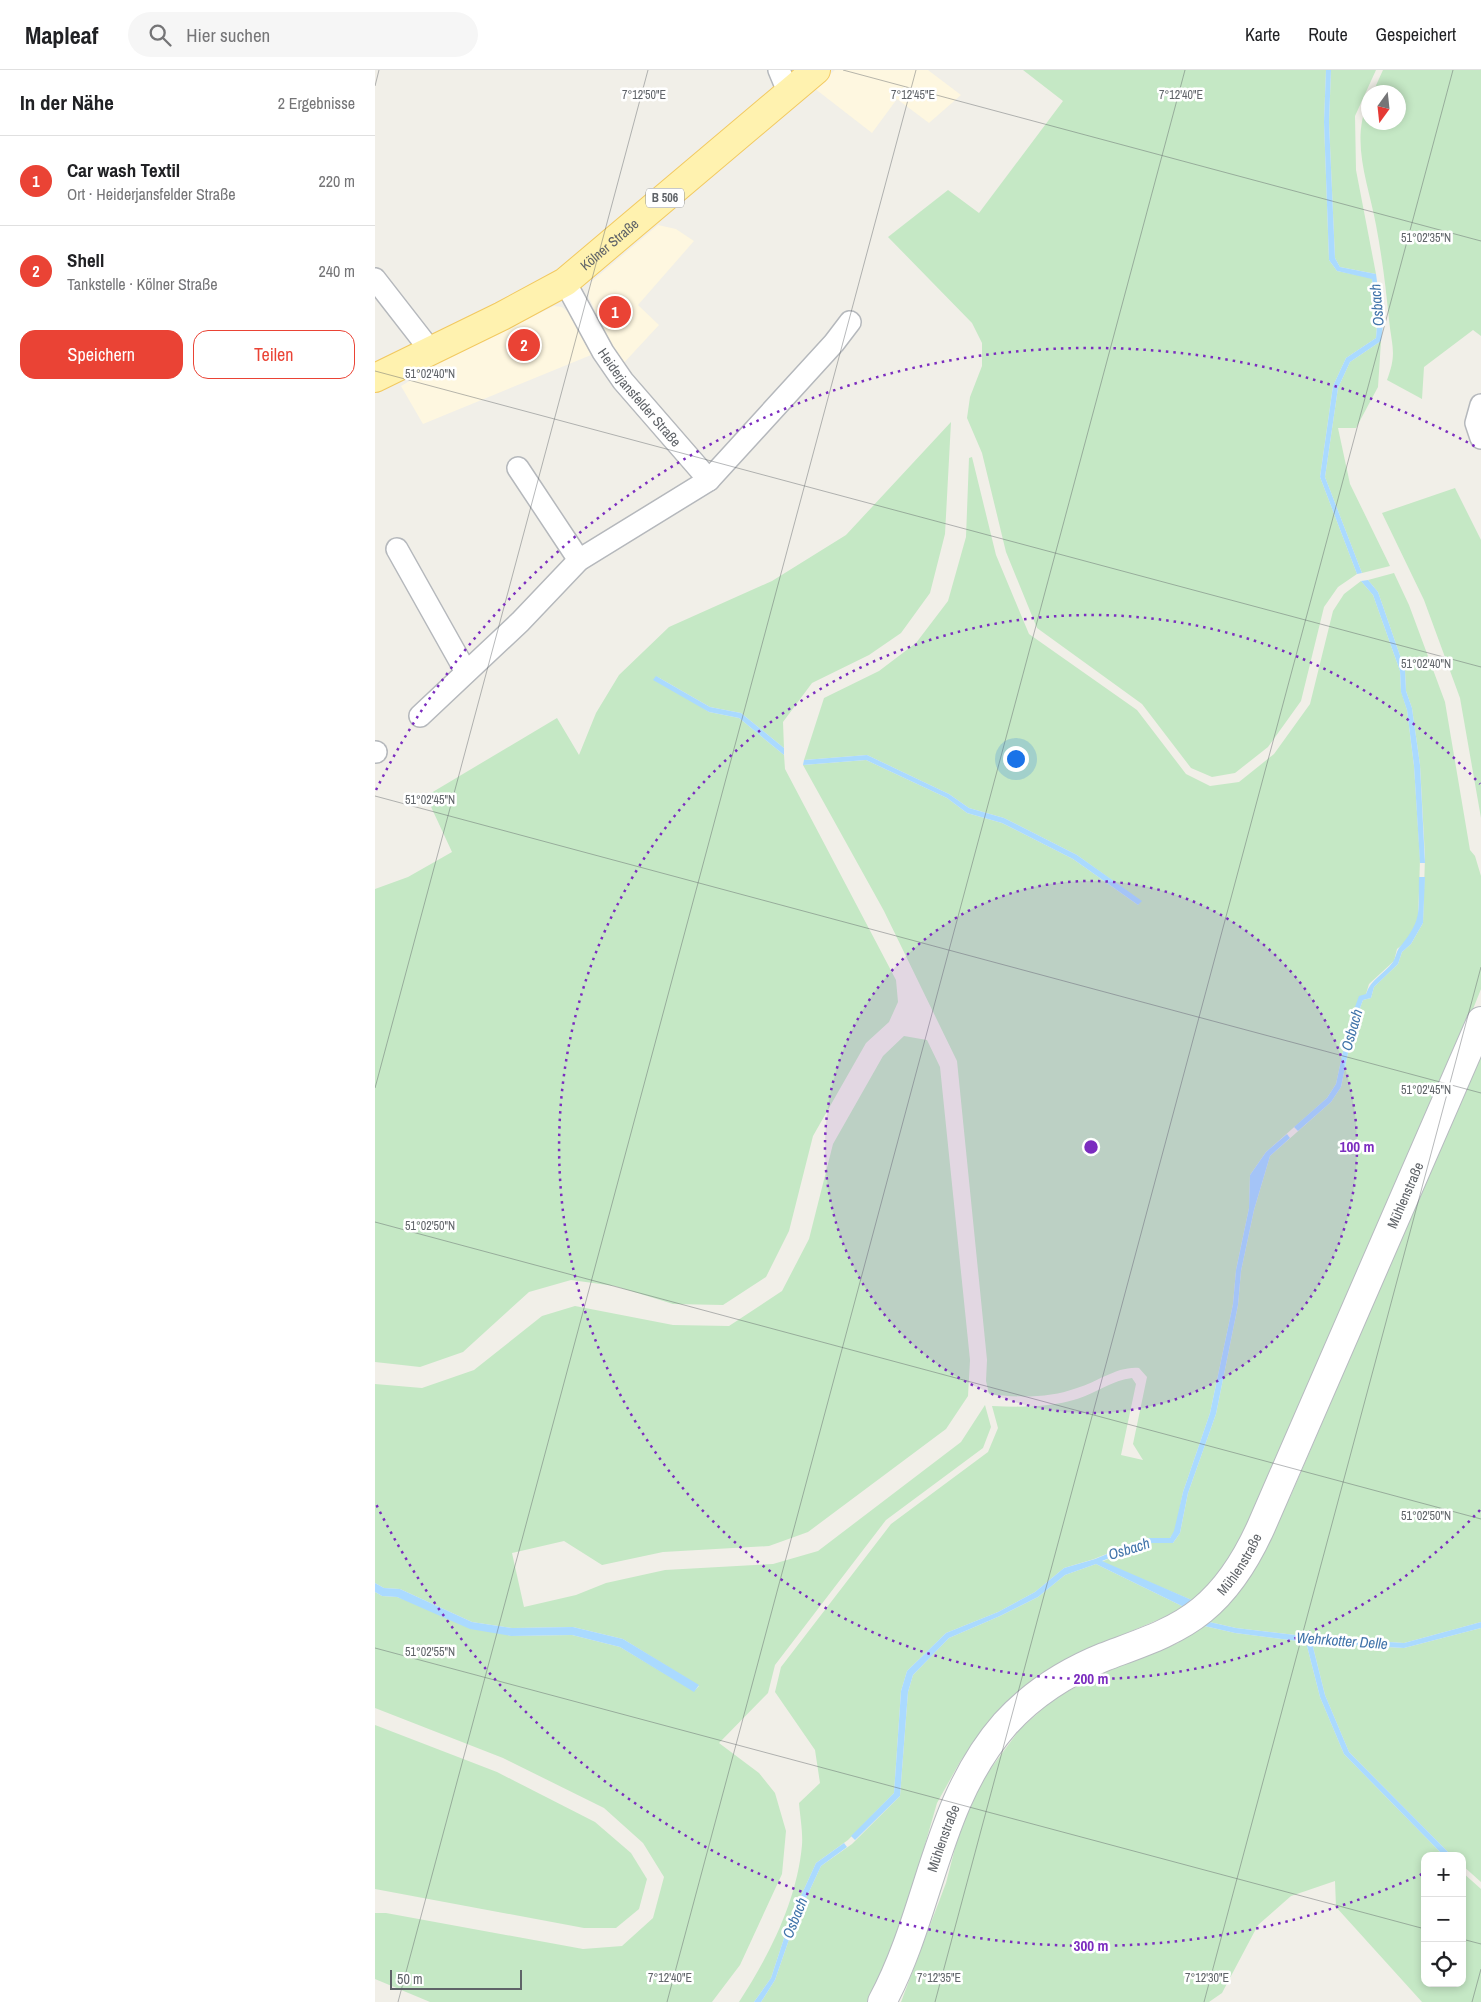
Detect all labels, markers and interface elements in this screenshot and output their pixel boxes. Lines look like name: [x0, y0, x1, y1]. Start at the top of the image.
search box: [128, 12, 478, 57]
text: Mapleaf: [25, 19, 98, 51]
icon: search: [146, 21, 174, 49]
text: Hier suchen: [186, 22, 270, 48]
text: Karte: [1245, 22, 1280, 47]
text: Route: [1308, 22, 1348, 47]
text: Gespeichert: [1376, 22, 1456, 47]
north arrow: [1361, 85, 1406, 130]
text: 7°12'50"E: [622, 87, 666, 103]
text: 7°12'45"E: [891, 87, 935, 103]
text: 7°12'40"E: [1159, 87, 1203, 103]
text: In der Nähe: [20, 88, 114, 117]
text: 2 Ergebnisse: [278, 92, 355, 114]
text: Car wash Textil: [67, 157, 180, 183]
text: 1: [32, 170, 40, 192]
text: 220 m: [319, 170, 355, 192]
text: Ort · Heiderjansfelder Straße: [67, 183, 235, 205]
road number: B 506: [646, 189, 684, 208]
street label: Kölner Straße: [576, 215, 642, 274]
text: 51°02'35"N: [1401, 230, 1451, 246]
text: Shell: [67, 247, 104, 273]
text: 2: [32, 260, 40, 282]
text: 240 m: [319, 260, 355, 282]
text: Tankstelle · Kölner Straße: [67, 273, 217, 295]
water label: Osbach: [1364, 283, 1389, 327]
pin: 1: [599, 293, 631, 331]
pin: 2: [508, 326, 540, 364]
button: Speichern: [20, 330, 183, 379]
button: Teilen: [193, 330, 355, 379]
street label: Heiderjansfelder Straße: [594, 345, 685, 450]
text: 51°02'40"N: [405, 366, 455, 382]
text: 51°02'40"N: [1401, 656, 1451, 672]
your location: [1003, 746, 1029, 772]
text: 51°02'45"N: [405, 792, 455, 808]
water label: Osbach: [1336, 1006, 1367, 1053]
text: 51°02'45"N: [1401, 1082, 1451, 1098]
text: 100 m: [1340, 1136, 1374, 1157]
centre of rings: [1082, 1138, 1100, 1156]
street label: Mühlenstraße: [1383, 1159, 1428, 1231]
text: 51°02'50"N: [405, 1218, 455, 1234]
text: 51°02'50"N: [1401, 1508, 1451, 1524]
street label: Mühlenstraße: [1213, 1530, 1266, 1599]
water label: Osbach: [1106, 1532, 1152, 1565]
water label: Wehrkotter Delle: [1296, 1627, 1388, 1654]
text: 51°02'55"N: [405, 1644, 455, 1660]
text: 200 m: [1074, 1668, 1108, 1689]
street label: Mühlenstraße: [923, 1802, 964, 1874]
map controls: [1421, 1852, 1466, 1987]
button: +: [1421, 1852, 1466, 1897]
water label: Osbach: [777, 1894, 812, 1941]
button: −: [1421, 1897, 1466, 1942]
text: 300 m: [1074, 1935, 1108, 1956]
button: locate: [1421, 1942, 1466, 1987]
scale bar: [390, 1967, 523, 1990]
text: 50 m: [397, 1970, 423, 1988]
text: 7°12'40"E: [648, 1970, 692, 1986]
text: 7°12'35"E: [917, 1970, 961, 1986]
text: 7°12'30"E: [1185, 1970, 1229, 1986]

